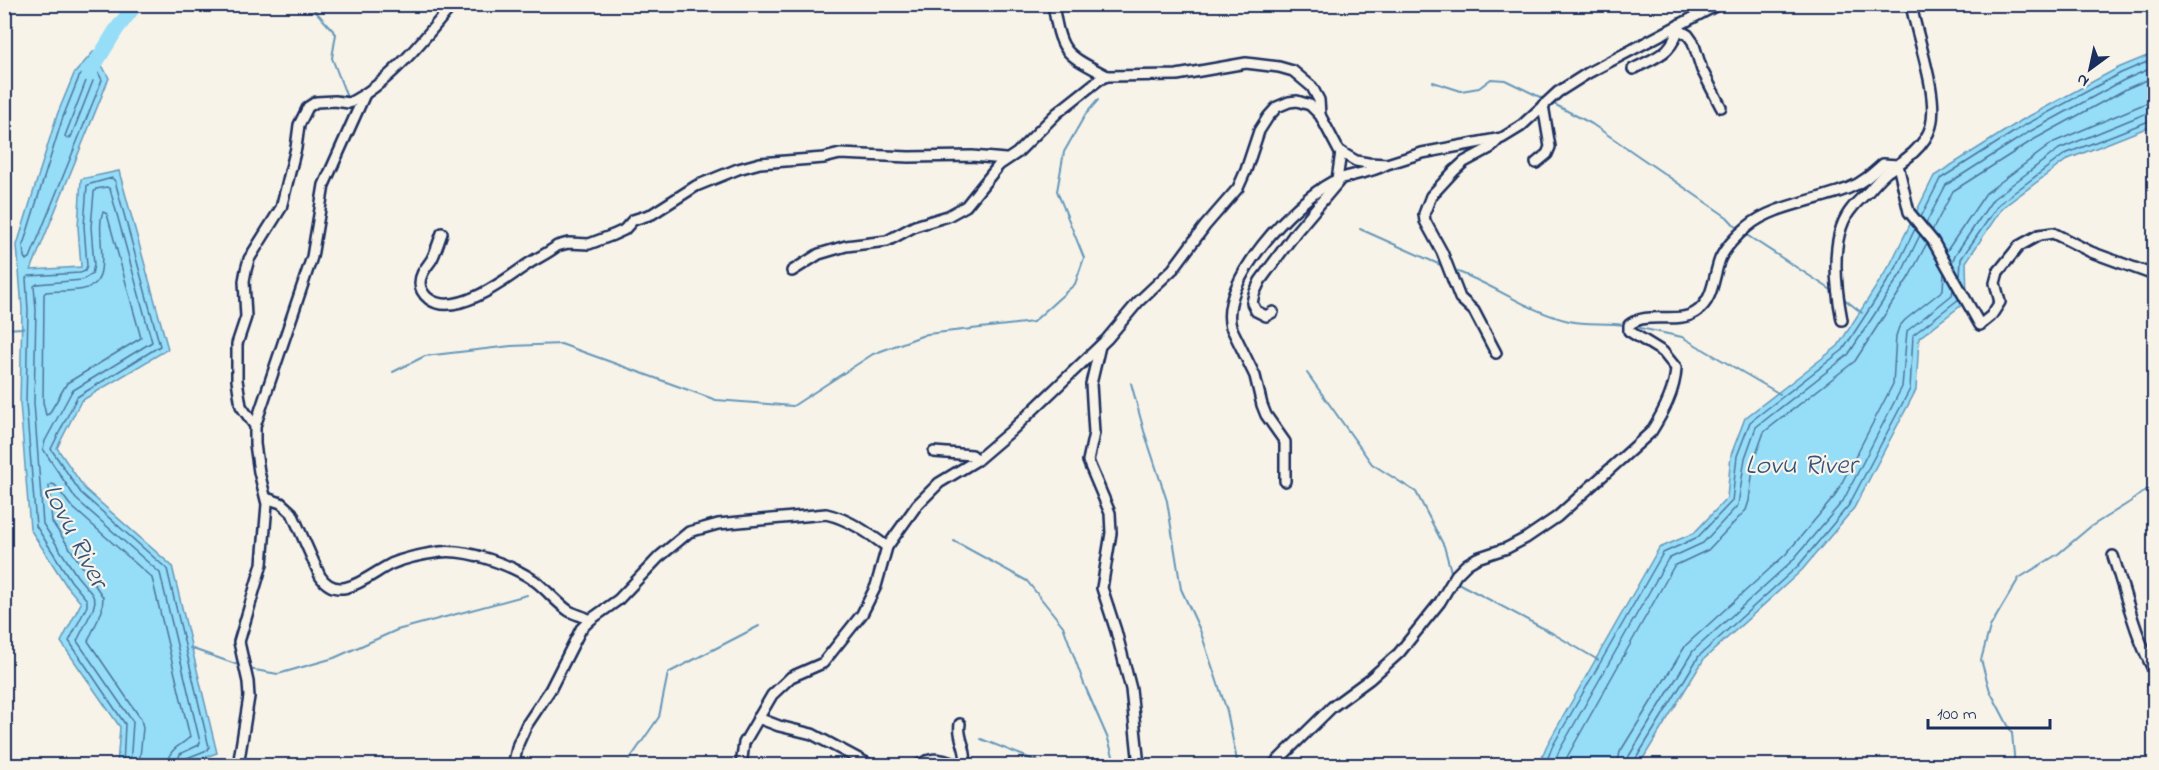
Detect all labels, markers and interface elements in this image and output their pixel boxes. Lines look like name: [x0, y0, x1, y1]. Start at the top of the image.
north arrow: [2060, 39, 2120, 99]
text: N: [2072, 67, 2094, 93]
water label: Lovu River: [1745, 446, 1860, 487]
water label: Lovu River: [30, 477, 119, 599]
scale bar: [1928, 692, 2050, 730]
text: 100 m: [1937, 702, 1977, 728]

